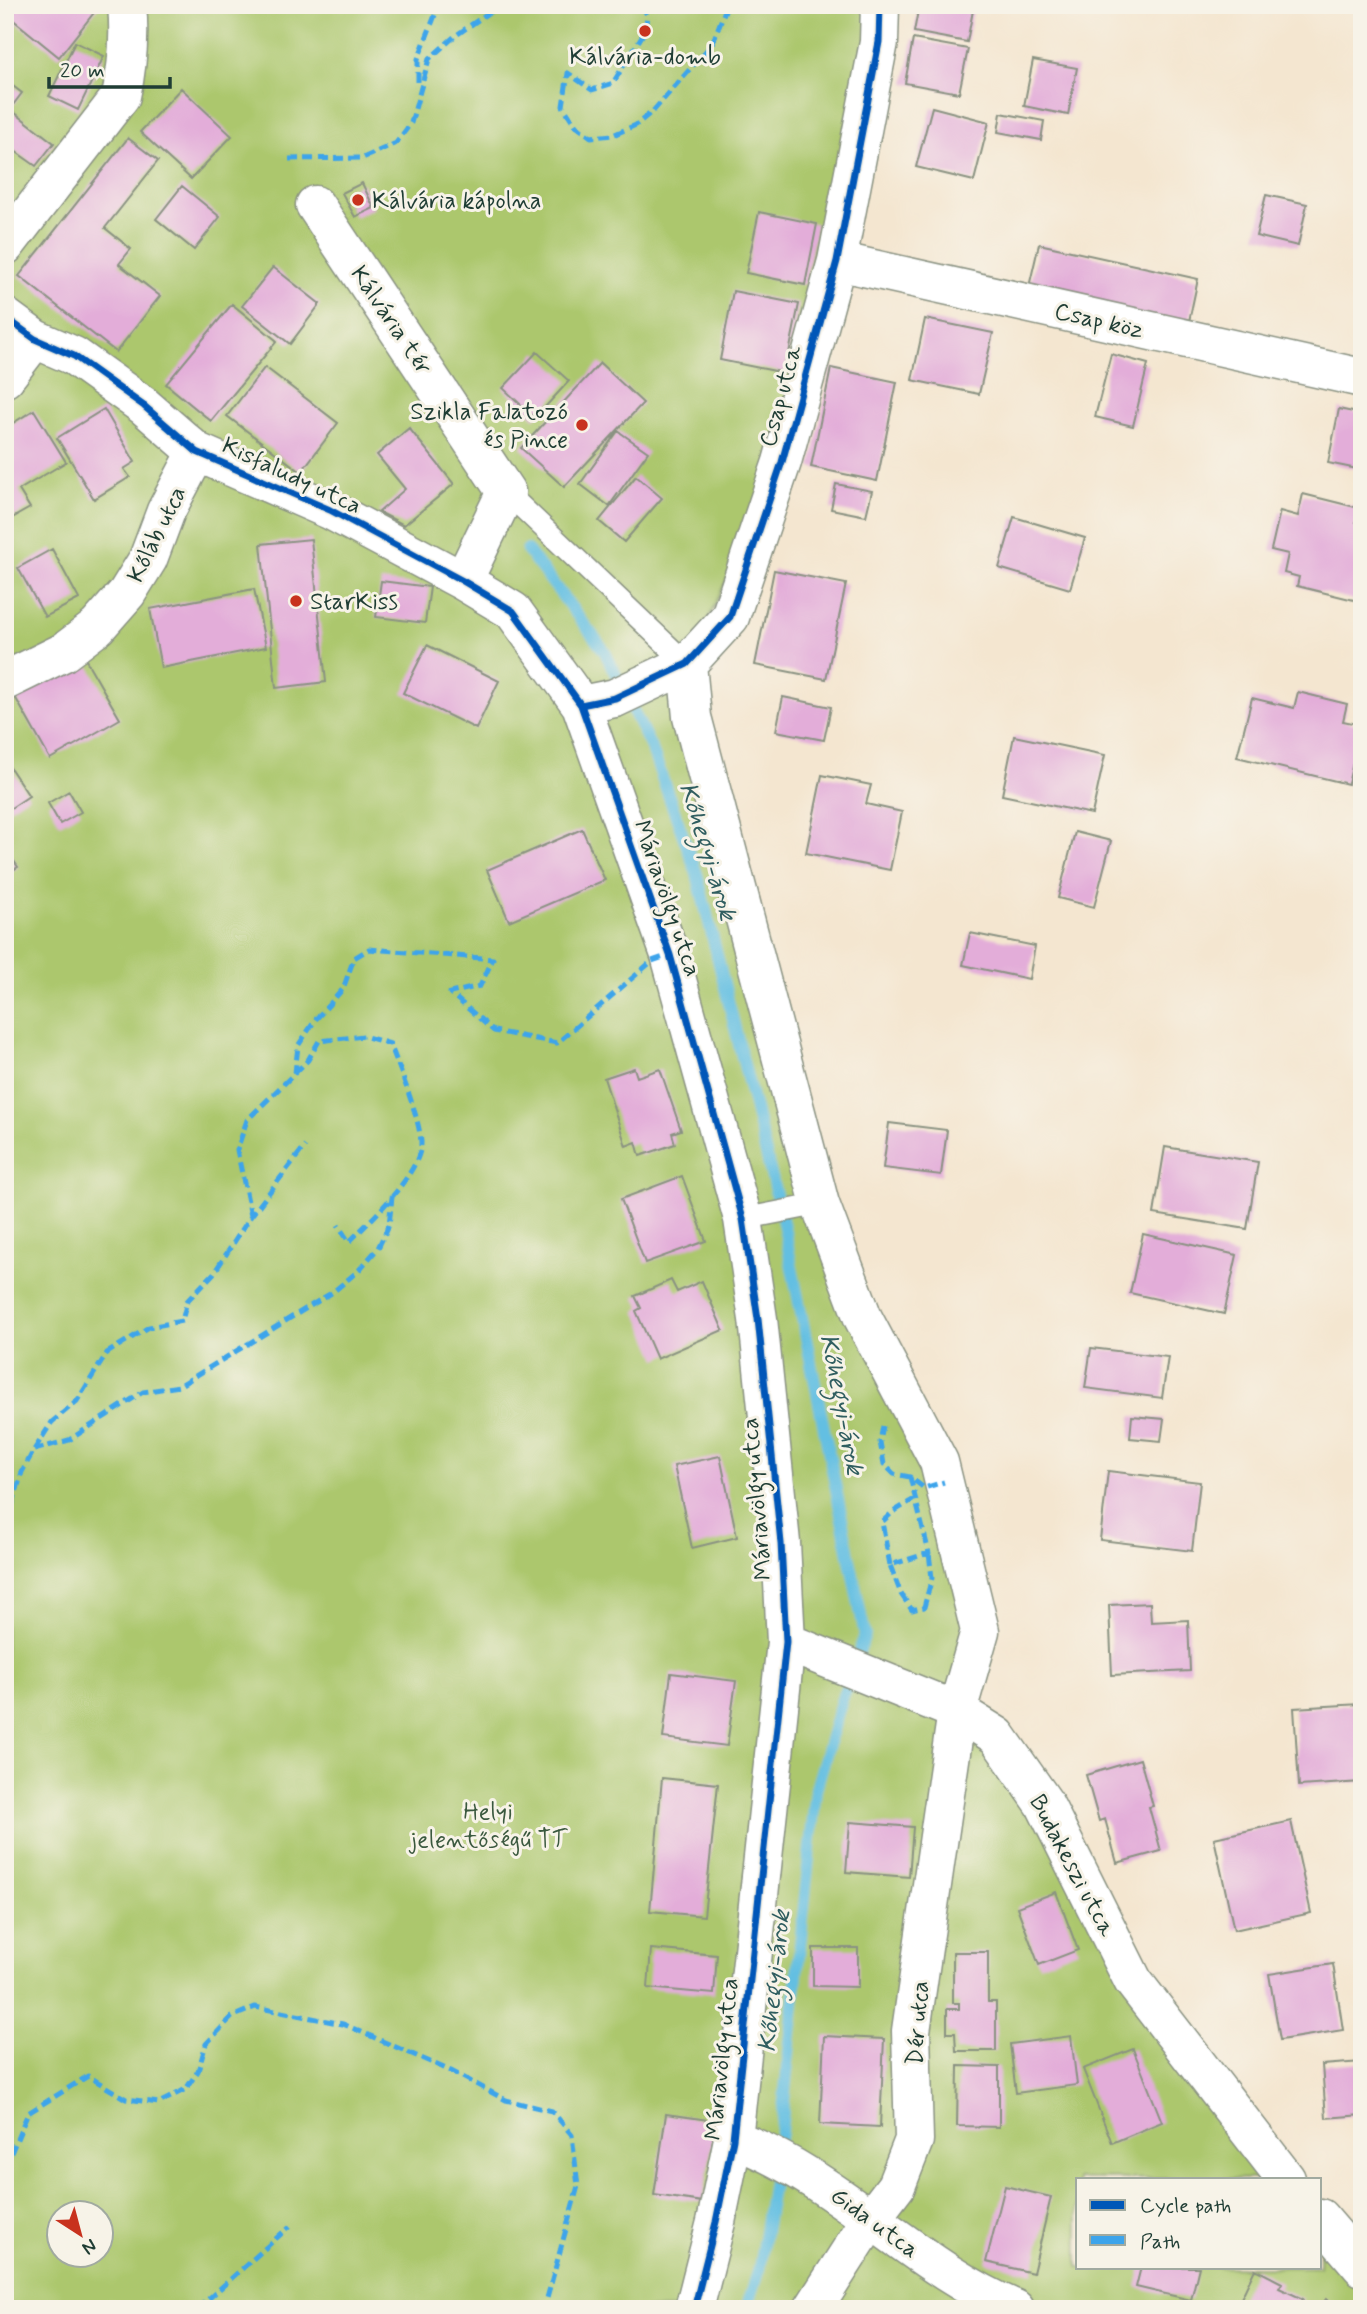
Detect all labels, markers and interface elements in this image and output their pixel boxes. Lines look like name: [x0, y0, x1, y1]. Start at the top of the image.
marker: Kálvária-domb: [637, 23, 653, 39]
place label: Kálvária-domb: [569, 42, 721, 73]
scale bar: [49, 46, 170, 90]
text: 20 m: [60, 57, 105, 85]
place label: Kálvária kápolna: [372, 186, 542, 217]
marker: Kálvária kápolna: [350, 192, 366, 208]
street label: Kálvária tér: [343, 260, 439, 381]
street label: Csap köz: [1051, 296, 1146, 347]
street label: Csap utca: [753, 342, 810, 451]
place label: Szikla Falatozó és Pince: [410, 397, 568, 456]
marker: Szikla Falatozó és Pince: [574, 417, 590, 433]
street label: Kisfaludy utca: [217, 431, 366, 522]
street label: Kőláb utca: [121, 481, 194, 588]
place label: StarKiss: [310, 587, 398, 618]
marker: StarKiss: [288, 593, 304, 609]
water label: Kőhegyi-árok: [667, 778, 745, 927]
street label: Máriavölgy utca: [623, 816, 708, 982]
water label: Kőhegyi-árok: [808, 1331, 872, 1480]
street label: Máriavölgy utca: [735, 1416, 783, 1582]
street label: Budakeszi utca: [1021, 1789, 1122, 1942]
park label: Helyi jelentőségű TT: [408, 1797, 568, 1856]
water label: Kőhegyi-árok: [751, 1907, 803, 2054]
street label: Máriavölgy utca: [699, 1976, 749, 2142]
street label: Dér utca: [900, 1980, 937, 2066]
legend: [1076, 2178, 1322, 2268]
street label: Gida utca: [824, 2181, 925, 2266]
text: Cycle path: [1140, 2192, 1231, 2220]
north arrow: [46, 2198, 116, 2268]
text: Path: [1140, 2228, 1180, 2256]
text: N: [77, 2233, 102, 2260]

